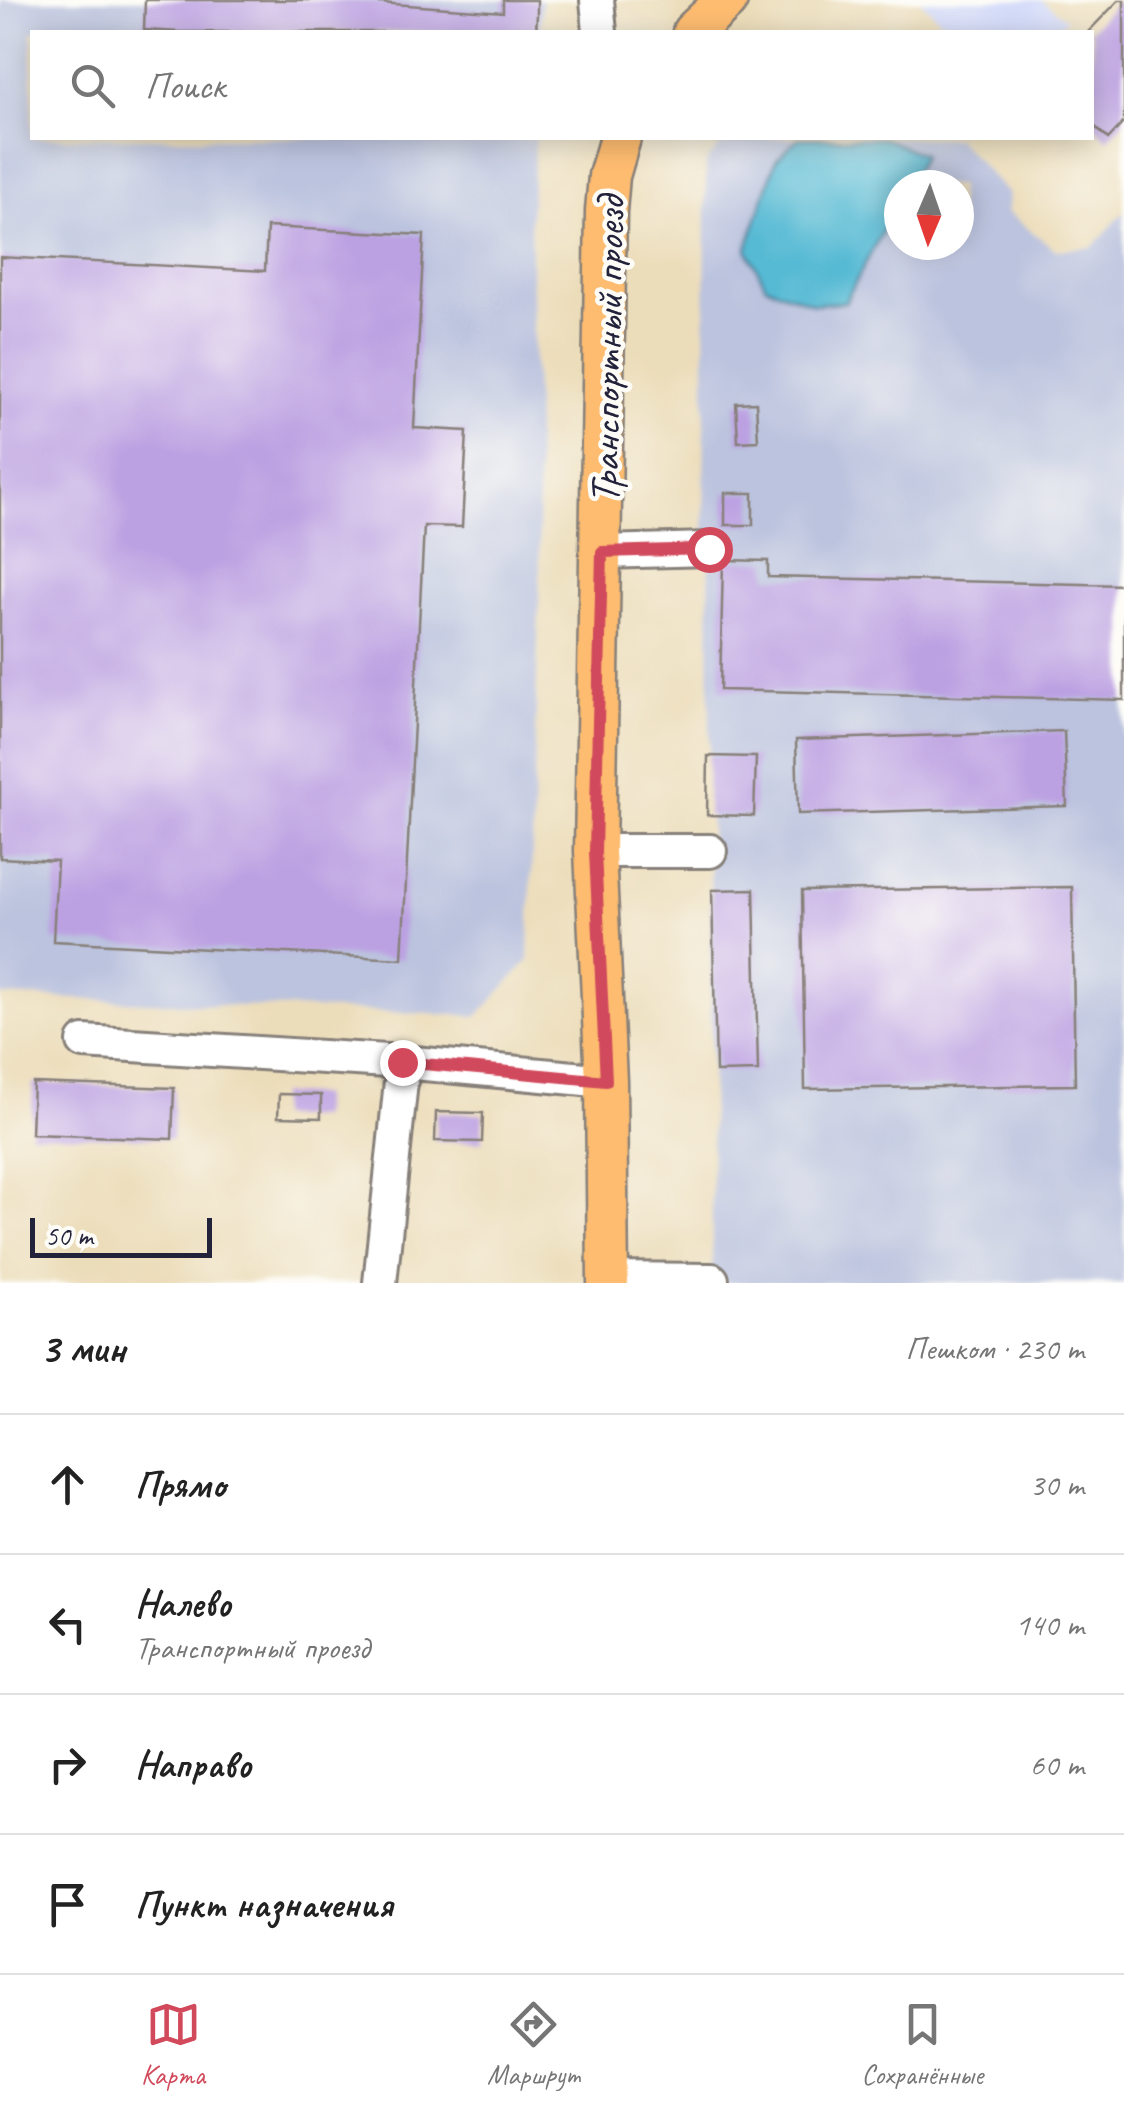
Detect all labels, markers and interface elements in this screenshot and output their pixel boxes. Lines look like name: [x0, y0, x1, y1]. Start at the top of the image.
search box: [30, 30, 1094, 140]
icon: search: [65, 58, 120, 113]
text: Поиск: [145, 62, 225, 109]
north arrow: [884, 170, 974, 260]
street label: Транспортный проезд: [578, 192, 637, 504]
route start: [687, 527, 733, 573]
route end: [380, 1040, 426, 1086]
scale bar: [30, 1213, 212, 1258]
text: 50 m: [45, 1218, 93, 1253]
text: 3 мин: [40, 1322, 125, 1375]
text: Пешком · 230 m: [905, 1328, 1084, 1369]
icon: ahead: [40, 1457, 95, 1512]
text: Прямо: [135, 1461, 225, 1508]
text: 30 m: [1030, 1464, 1084, 1505]
text: Налево: [135, 1580, 231, 1627]
icon: left: [40, 1597, 95, 1652]
text: 140 m: [1015, 1604, 1084, 1645]
text: Транспортный проезд: [135, 1627, 369, 1668]
icon: right: [40, 1737, 95, 1792]
text: Направо: [135, 1741, 251, 1788]
text: 60 m: [1030, 1744, 1084, 1785]
icon: arrive: [40, 1877, 95, 1932]
text: Пункт назначения: [135, 1881, 392, 1928]
tab: Карта: [141, 1997, 205, 2092]
tab: Маршрут: [487, 1997, 579, 2092]
tab: Сохранённые: [861, 1997, 983, 2092]

